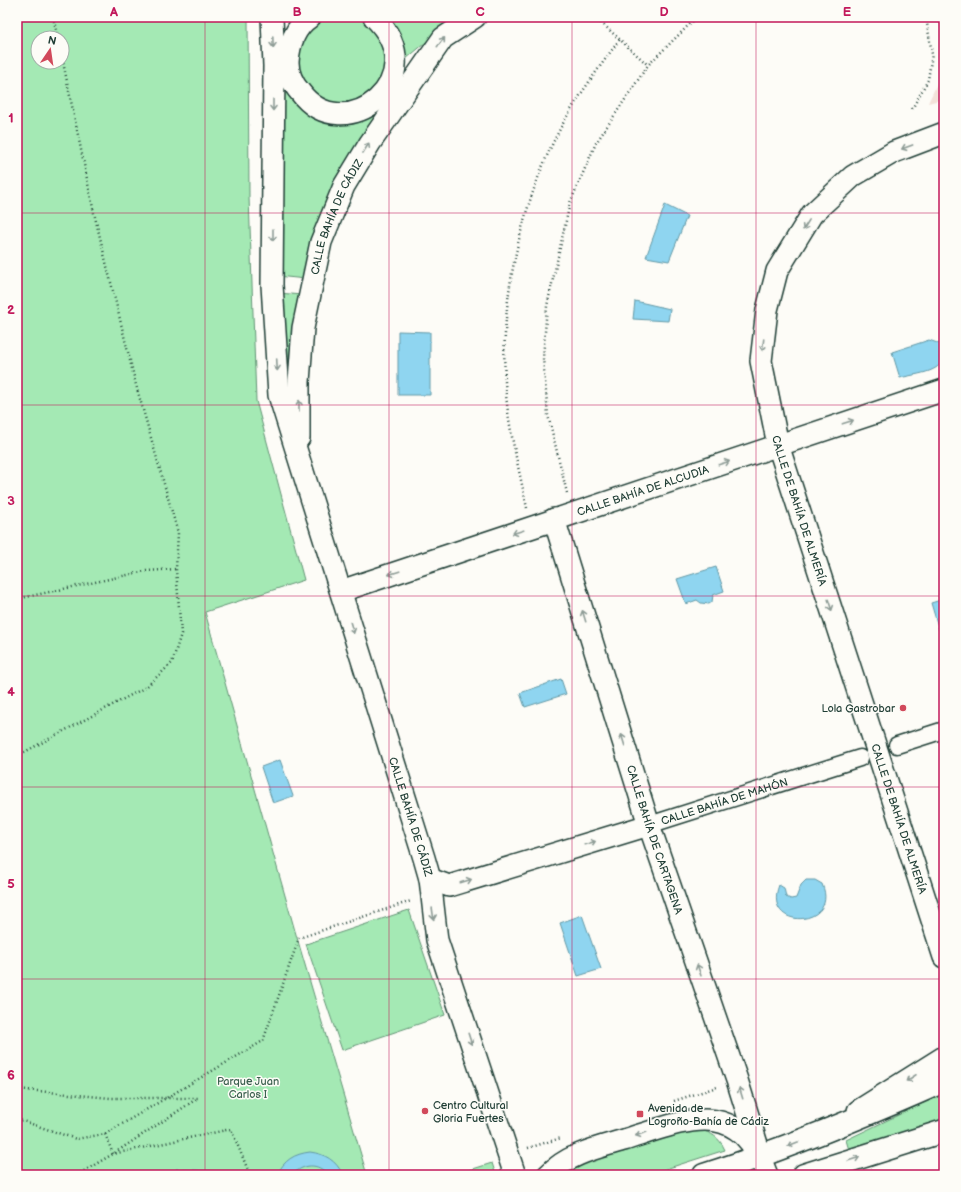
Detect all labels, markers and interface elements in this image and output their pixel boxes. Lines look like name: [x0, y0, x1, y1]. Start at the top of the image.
text: A: [109, 4, 118, 20]
text: B: [292, 4, 302, 20]
text: C: [475, 4, 485, 20]
text: D: [659, 4, 669, 20]
text: E: [843, 4, 852, 20]
north arrow: [30, 30, 70, 70]
text: N: [47, 33, 58, 48]
one-way arrow: [269, 35, 277, 48]
one-way arrow: [436, 37, 445, 47]
one-way arrow: [269, 98, 277, 111]
text: 1: [8, 110, 14, 126]
one-way arrow: [363, 142, 371, 154]
one-way arrow: [902, 144, 914, 152]
street label: CALLE BAHÍA DE CÁDIZ: [308, 157, 366, 276]
one-way arrow: [802, 219, 810, 230]
one-way arrow: [269, 228, 277, 241]
text: 2: [7, 302, 15, 318]
one-way arrow: [759, 338, 766, 351]
one-way arrow: [273, 358, 281, 371]
one-way arrow: [295, 400, 303, 413]
one-way arrow: [841, 418, 854, 425]
street label: CALLE DE BAHÍA DE ALMERÍA: [769, 434, 829, 588]
one-way arrow: [718, 459, 731, 466]
street label: CALLE BAHÍA DE ALCUDIA: [575, 463, 711, 519]
text: 3: [7, 493, 15, 509]
one-way arrow: [511, 529, 524, 536]
one-way arrow: [388, 570, 401, 577]
one-way arrow: [827, 598, 834, 611]
one-way arrow: [580, 610, 587, 623]
one-way arrow: [349, 621, 356, 634]
text: 4: [7, 684, 15, 700]
place label: Lola Gastrobar: [821, 702, 896, 715]
marker: Lola Gastrobar: [898, 703, 908, 713]
one-way arrow: [619, 734, 626, 747]
street label: CALLE DE BAHÍA DE ALMERÍA: [868, 742, 929, 896]
street label: CALLE BAHÍA DE CÁDIZ: [386, 756, 435, 878]
street label: CALLE BAHÍA DE CARTAGENA: [624, 764, 685, 916]
street label: CALLE BAHÍA DE MAHÓN: [659, 775, 789, 828]
one-way arrow: [584, 839, 597, 846]
text: 5: [7, 876, 15, 892]
one-way arrow: [460, 877, 472, 885]
one-way arrow: [429, 907, 437, 920]
one-way arrow: [695, 963, 702, 976]
one-way arrow: [467, 1032, 474, 1045]
text: 6: [7, 1067, 15, 1083]
one-way arrow: [905, 1074, 917, 1082]
park label: Parque Juan Carlos I: [217, 1075, 279, 1101]
one-way arrow: [737, 1086, 744, 1099]
place label: Centro Cultural Gloria Fuertes: [433, 1099, 508, 1125]
place label: Avenida de Logroño-Bahía de Cádiz: [648, 1102, 769, 1128]
marker: Centro Cultural Gloria Fuertes: [420, 1106, 430, 1116]
marker: Avenida de Logroño-Bahía de Cádiz: [635, 1109, 645, 1119]
one-way arrow: [635, 1131, 647, 1139]
one-way arrow: [788, 1141, 800, 1149]
one-way arrow: [848, 1155, 861, 1162]

